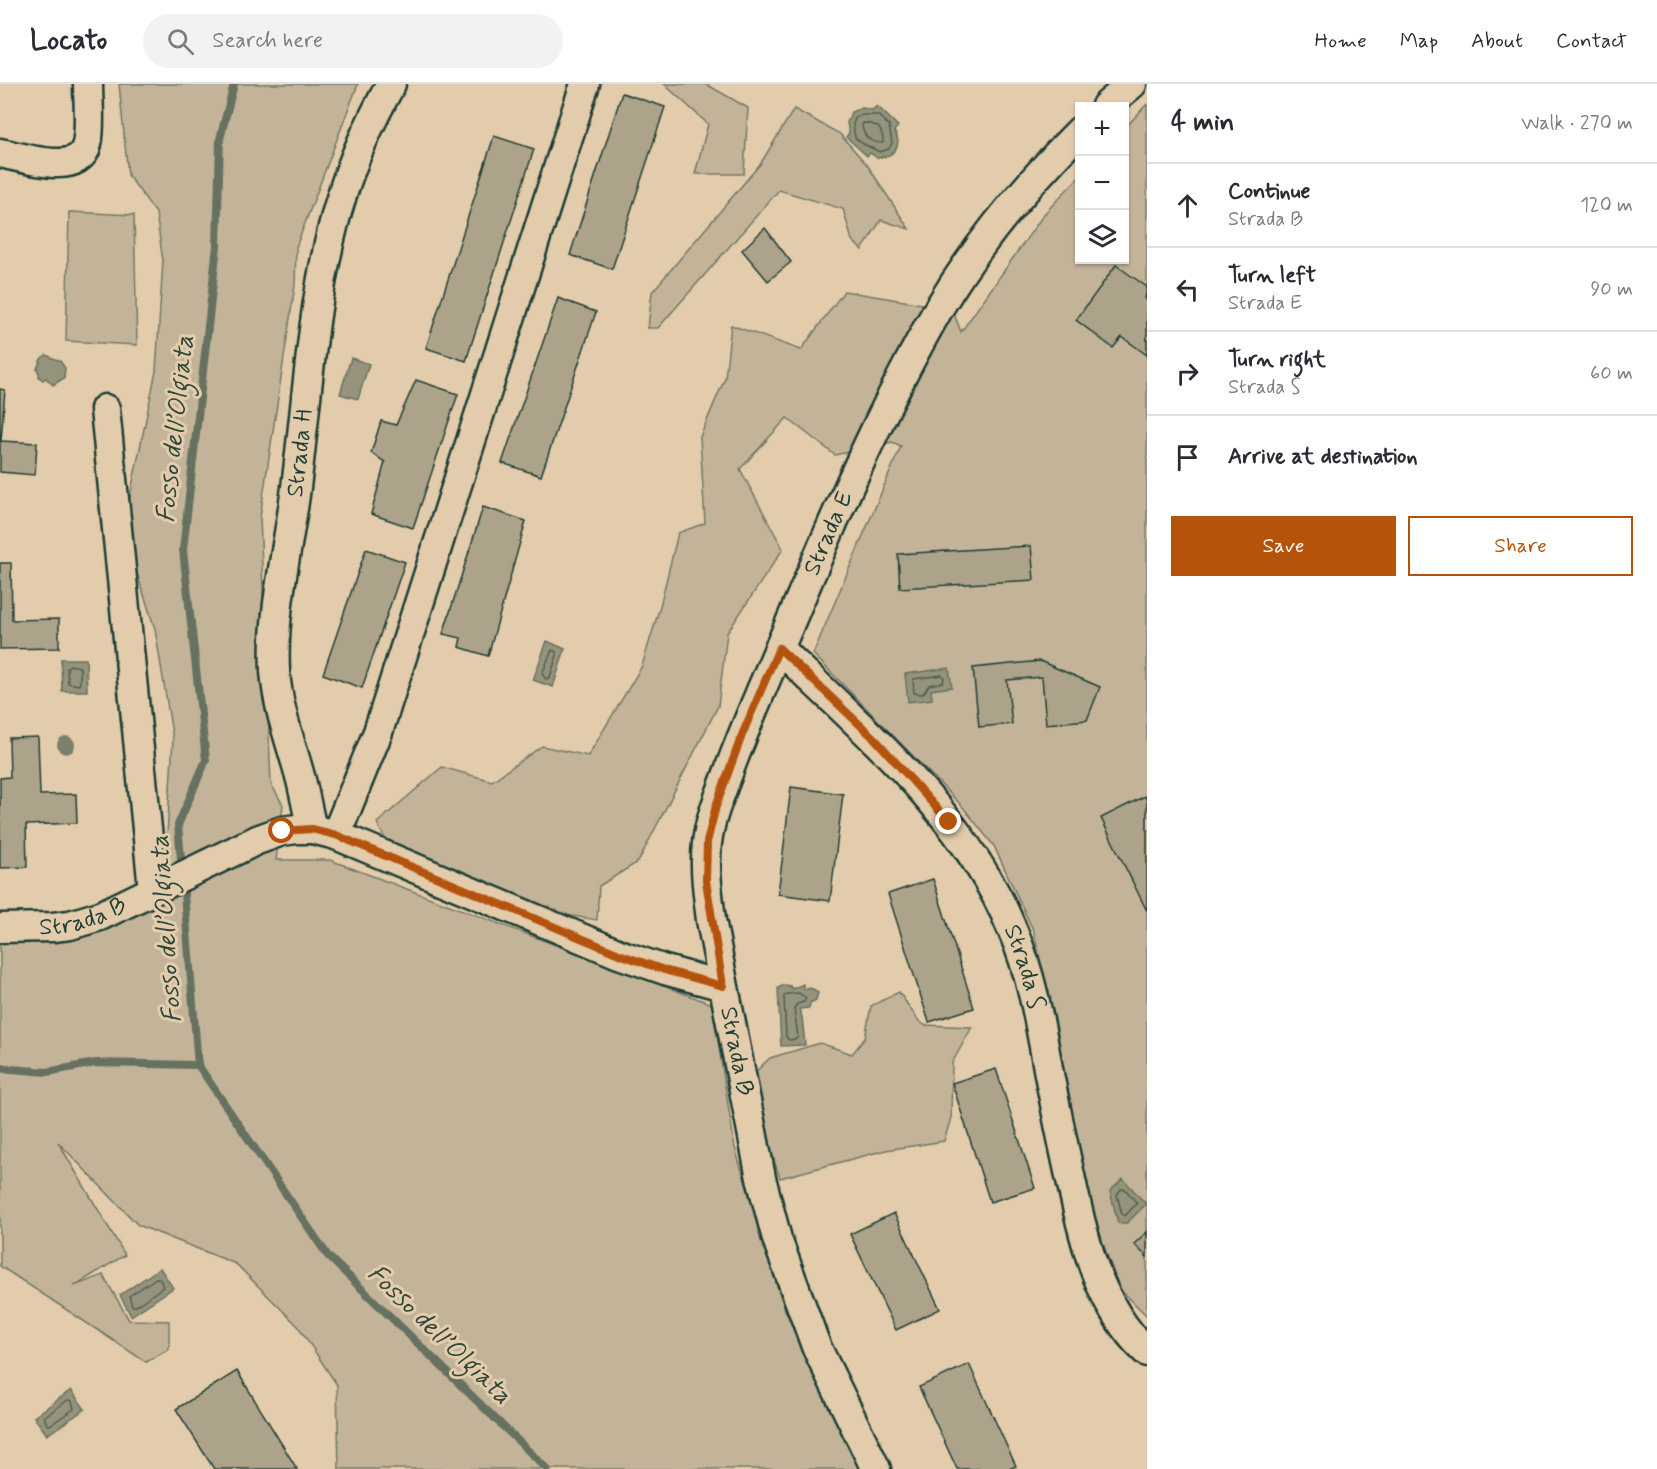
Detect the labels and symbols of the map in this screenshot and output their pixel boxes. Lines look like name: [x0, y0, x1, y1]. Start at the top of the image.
water label: Fosso dell’Olgiata: [149, 334, 206, 525]
street label: Strada H: [279, 408, 320, 499]
street label: Strada E: [796, 486, 860, 580]
route end: [935, 808, 961, 834]
route start: [268, 817, 294, 843]
water label: Fosso dell’Olgiata: [143, 834, 194, 1024]
street label: Strada B: [39, 890, 132, 943]
street label: Strada S: [996, 920, 1052, 1012]
street label: Strada B: [712, 1004, 760, 1098]
water label: Fosso dell’Olgiata: [357, 1257, 518, 1415]

